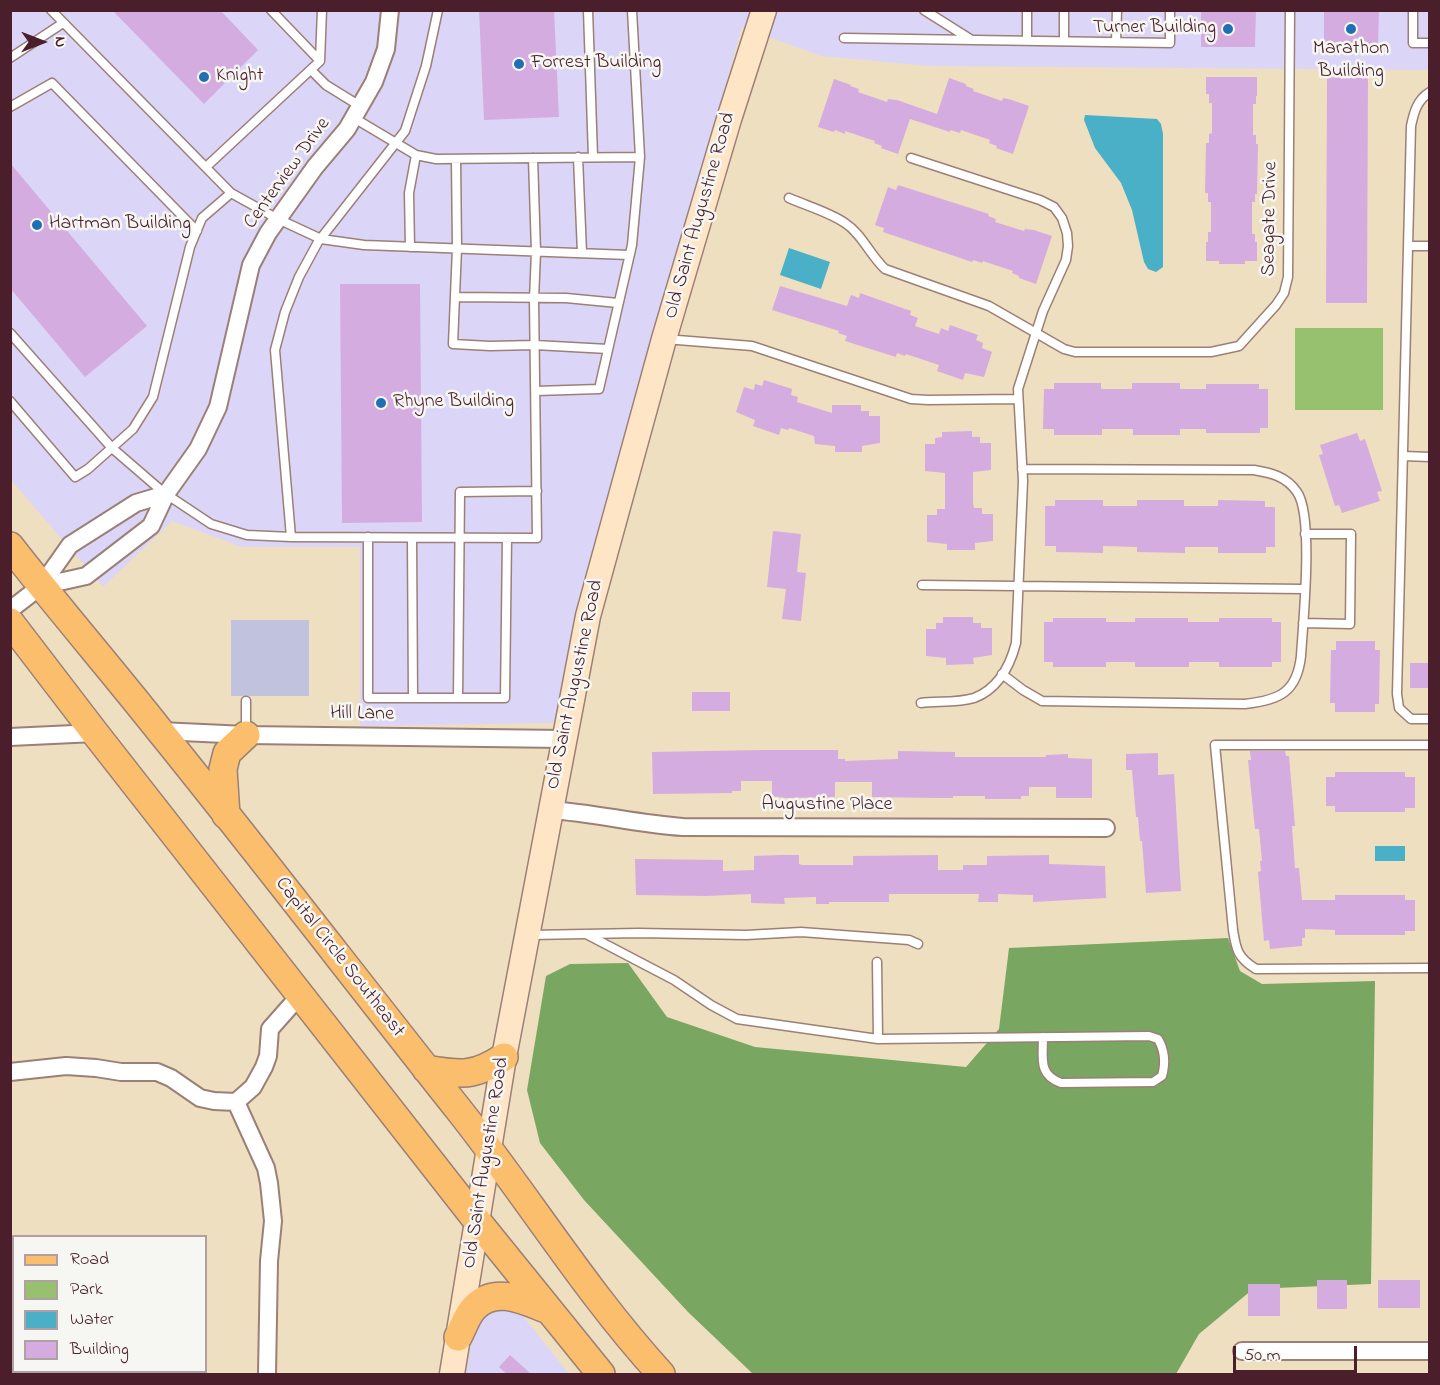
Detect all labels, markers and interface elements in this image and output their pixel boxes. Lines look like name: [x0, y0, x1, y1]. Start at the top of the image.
north arrow: [12, 12, 72, 72]
place label: Turner Building: [1093, 17, 1216, 41]
marker: Turner Building: [1221, 22, 1235, 36]
marker: Marathon Building: [1344, 22, 1358, 36]
text: N: [48, 37, 72, 47]
place label: Marathon Building: [1313, 38, 1389, 85]
place label: Forrest Building: [531, 52, 661, 76]
marker: Forrest Building: [512, 57, 526, 71]
place label: Knight: [216, 65, 264, 89]
marker: Knight: [197, 70, 211, 84]
street label: Old Saint Augustine Road: [660, 110, 742, 322]
street label: Centerview Drive: [240, 114, 336, 234]
street label: Seagate Drive: [1258, 161, 1284, 277]
place label: Hartman Building: [49, 213, 191, 237]
marker: Hartman Building: [30, 218, 44, 232]
place label: Rhyne Building: [393, 391, 514, 415]
marker: Rhyne Building: [374, 396, 388, 410]
street label: Old Saint Augustine Road: [542, 578, 610, 792]
street label: Hill Lane: [330, 702, 394, 728]
street label: Augustine Place: [762, 794, 892, 818]
street label: Capital Circle Southeast: [269, 873, 409, 1043]
street label: Old Saint Augustine Road: [458, 1056, 516, 1270]
legend: [12, 1235, 207, 1373]
text: Road: [70, 1247, 109, 1273]
text: Park: [70, 1277, 103, 1303]
text: Water: [70, 1307, 113, 1333]
scale bar: [1236, 1334, 1360, 1372]
text: Building: [70, 1337, 129, 1363]
text: 50 m: [1244, 1343, 1281, 1369]

